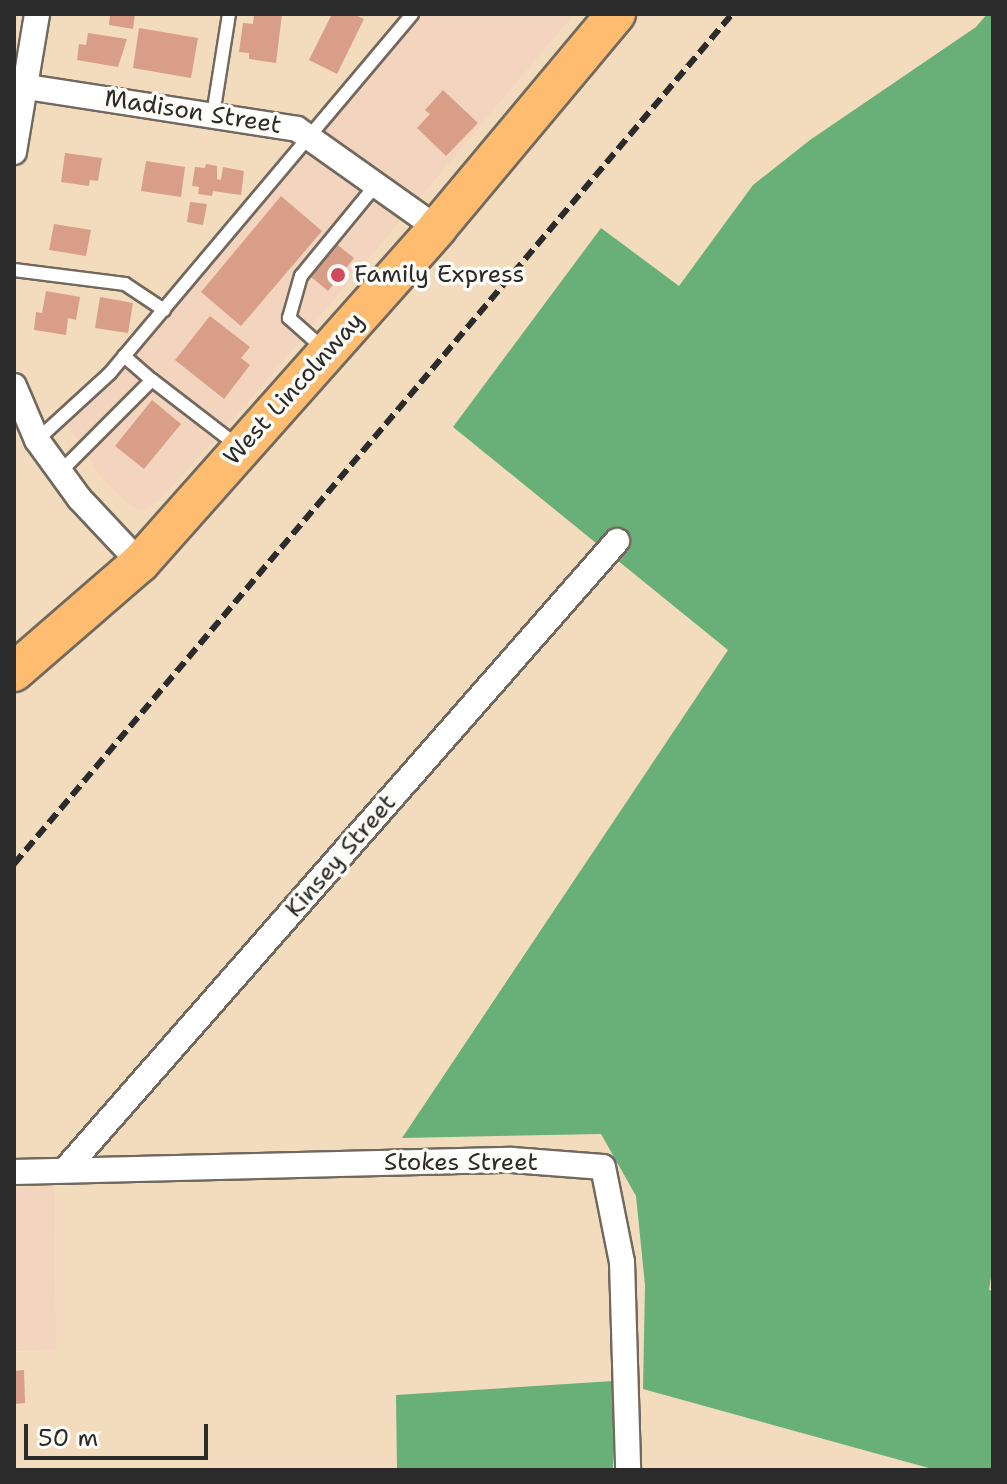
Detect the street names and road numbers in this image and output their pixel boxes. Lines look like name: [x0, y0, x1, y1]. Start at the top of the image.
street label: Madison Street: [103, 84, 283, 140]
street label: West Lincolnway: [218, 307, 370, 471]
street label: Kinsey Street: [280, 789, 402, 923]
street label: Stokes Street: [384, 1149, 538, 1177]

